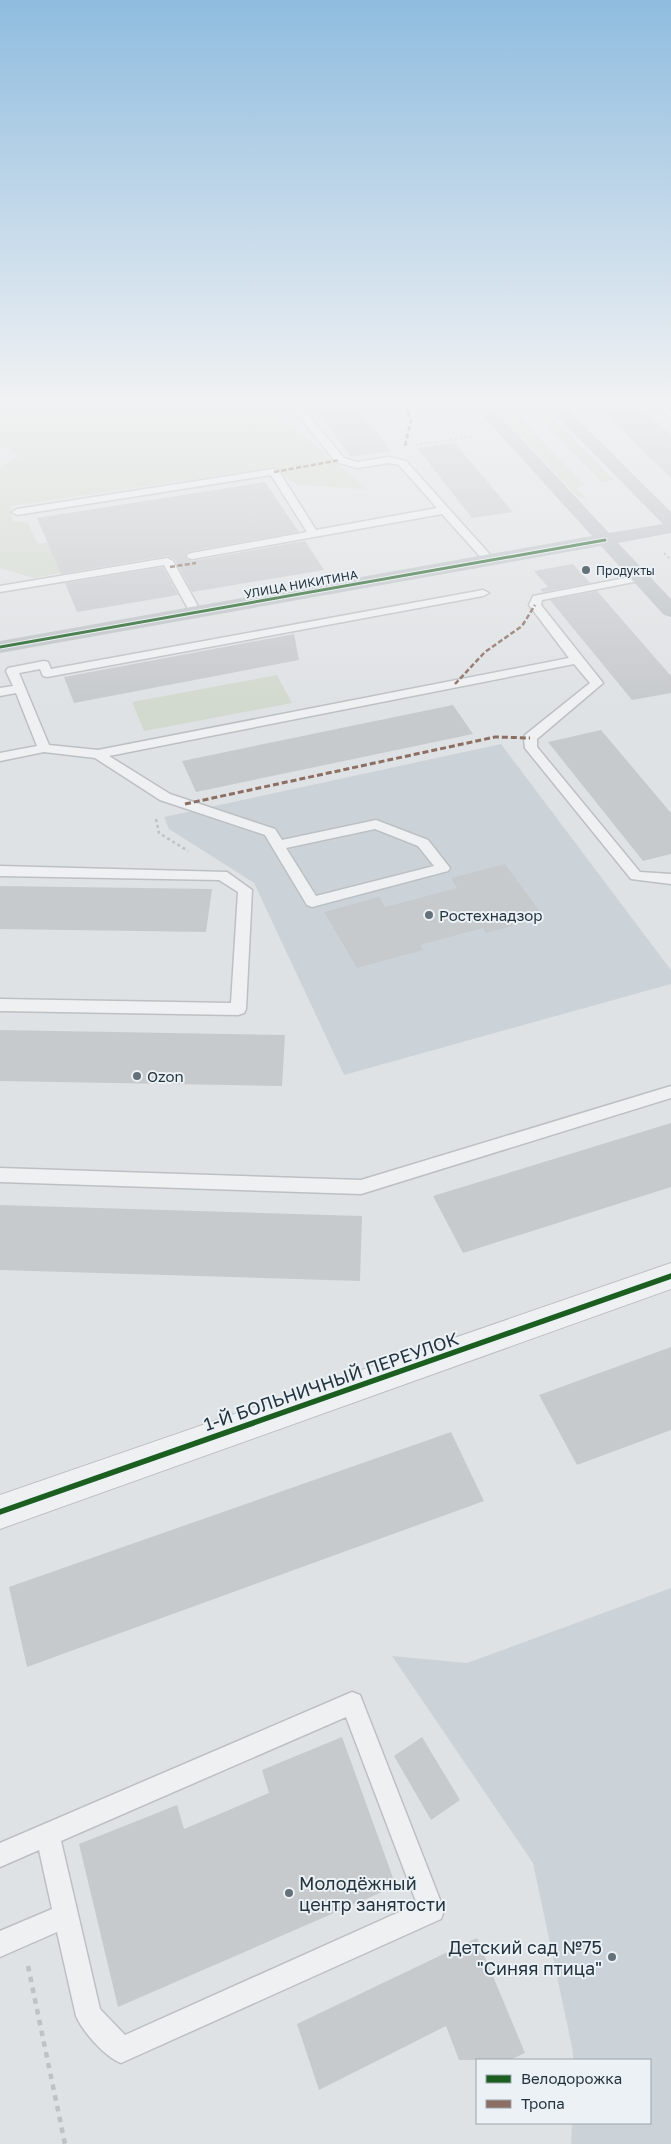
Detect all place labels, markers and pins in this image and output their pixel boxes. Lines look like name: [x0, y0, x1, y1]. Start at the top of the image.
place label: Продукты: [596, 563, 655, 578]
marker: Продукты: [580, 564, 592, 576]
place label: Ростехнадзор: [439, 906, 543, 924]
marker: Ростехнадзор: [423, 909, 435, 921]
place label: Ozon: [147, 1067, 184, 1085]
marker: Ozon: [131, 1070, 143, 1082]
place label: Молодёжный центр занятости: [299, 1872, 446, 1915]
marker: Молодёжный центр занятости: [283, 1887, 295, 1899]
place label: Детский сад №75 "Синяя птица": [448, 1936, 602, 1979]
marker: Детский сад №75 "Синяя птица": [606, 1951, 618, 1963]

